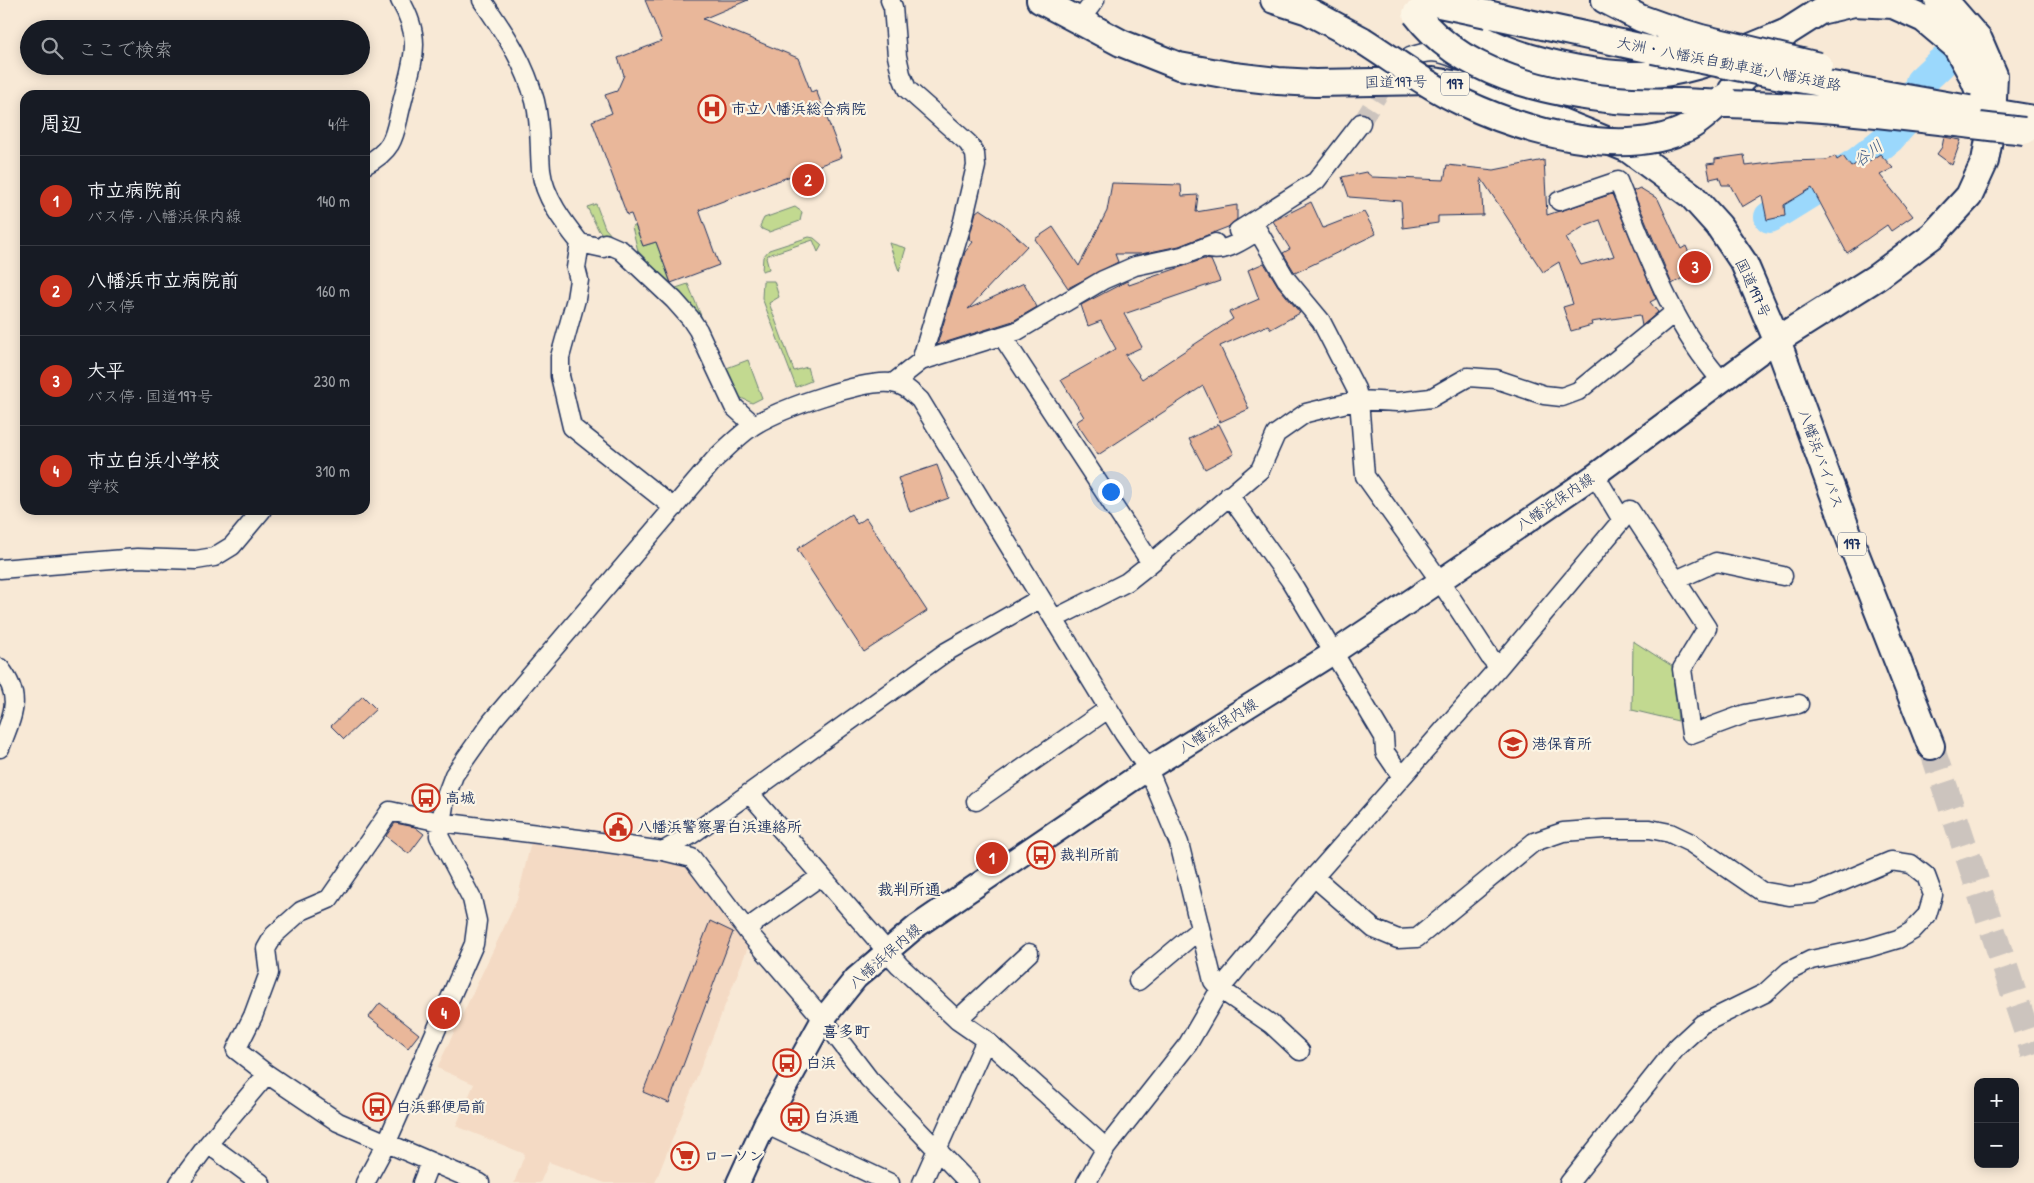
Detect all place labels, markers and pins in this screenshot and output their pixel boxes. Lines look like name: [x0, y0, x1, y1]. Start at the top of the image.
hospital icon: 市立八幡浜総合病院: [697, 94, 727, 124]
place label: 市立八幡浜総合病院: [731, 98, 866, 119]
pin: 2: [792, 161, 824, 199]
pin: 3: [1679, 248, 1711, 286]
school or university icon: 港保育所: [1498, 729, 1528, 759]
place label: 港保育所: [1532, 733, 1592, 754]
bus stop icon: 高城: [411, 783, 441, 813]
place label: 高城: [445, 787, 475, 808]
public building icon: 八幡浜警察署白浜連絡所: [603, 812, 633, 842]
place label: 八幡浜警察署白浜連絡所: [637, 816, 802, 837]
pin: 1: [976, 839, 1008, 877]
bus stop icon: 裁判所前: [1026, 840, 1056, 870]
place label: 裁判所前: [1060, 844, 1120, 865]
pin: 4: [428, 994, 460, 1032]
bus stop icon: 白浜: [772, 1048, 802, 1078]
place label: 白浜: [806, 1052, 836, 1073]
bus stop icon: 白浜郵便局前: [362, 1092, 392, 1122]
place label: 白浜郵便局前: [396, 1096, 486, 1117]
bus stop icon: 白浜通: [780, 1102, 810, 1132]
place label: 白浜通: [814, 1106, 859, 1127]
supermarket icon: ローソン: [670, 1141, 700, 1171]
place label: ローソン: [704, 1145, 764, 1166]

